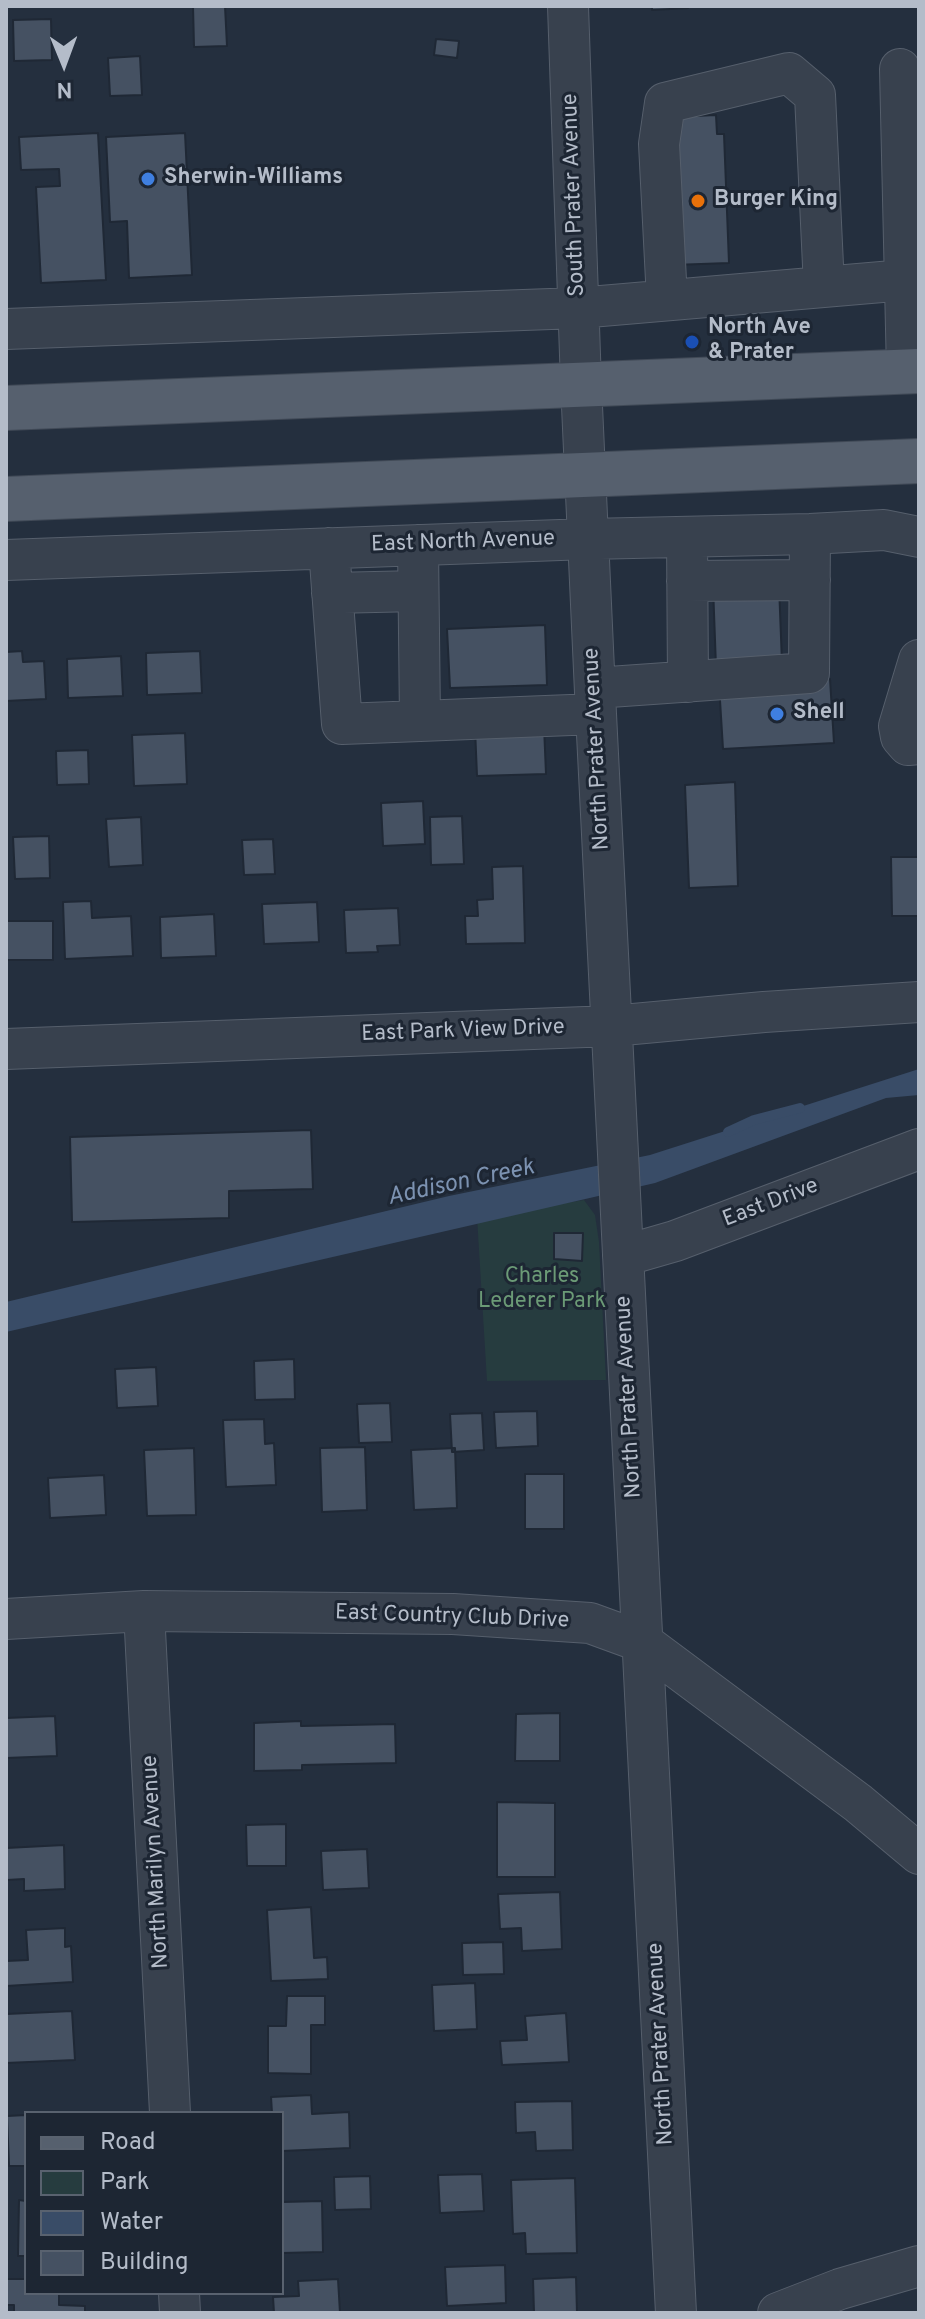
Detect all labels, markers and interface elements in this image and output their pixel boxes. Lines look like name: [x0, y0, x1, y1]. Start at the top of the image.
north arrow: [24, 24, 104, 104]
text: N: [56, 75, 73, 102]
street label: South Prater Avenue: [558, 93, 592, 297]
place label: Sherwin-Williams: [164, 166, 343, 192]
marker: Sherwin-Williams: [139, 170, 157, 188]
place label: Burger King: [714, 188, 838, 214]
marker: Burger King: [689, 192, 707, 210]
place label: North Ave & Prater: [708, 316, 811, 368]
marker: North Ave & Prater: [683, 333, 701, 351]
street label: East North Avenue: [371, 527, 555, 559]
street label: North Prater Avenue: [580, 647, 616, 851]
place label: Shell: [793, 701, 845, 727]
marker: Shell: [768, 705, 786, 723]
street label: East Park View Drive: [361, 1015, 565, 1049]
water label: Addison Creek: [385, 1154, 537, 1214]
street label: East Drive: [719, 1174, 823, 1234]
park label: Charles Lederer Park: [478, 1265, 606, 1316]
street label: North Prater Avenue: [612, 1295, 648, 1499]
street label: East Country Club Drive: [334, 1601, 570, 1635]
street label: North Marilyn Avenue: [138, 1755, 176, 1969]
street label: North Prater Avenue: [644, 1942, 680, 2146]
legend: [24, 2111, 284, 2295]
text: Road: [100, 2128, 156, 2158]
text: Park: [100, 2168, 150, 2198]
text: Water: [100, 2208, 163, 2238]
text: Building: [100, 2248, 189, 2278]

